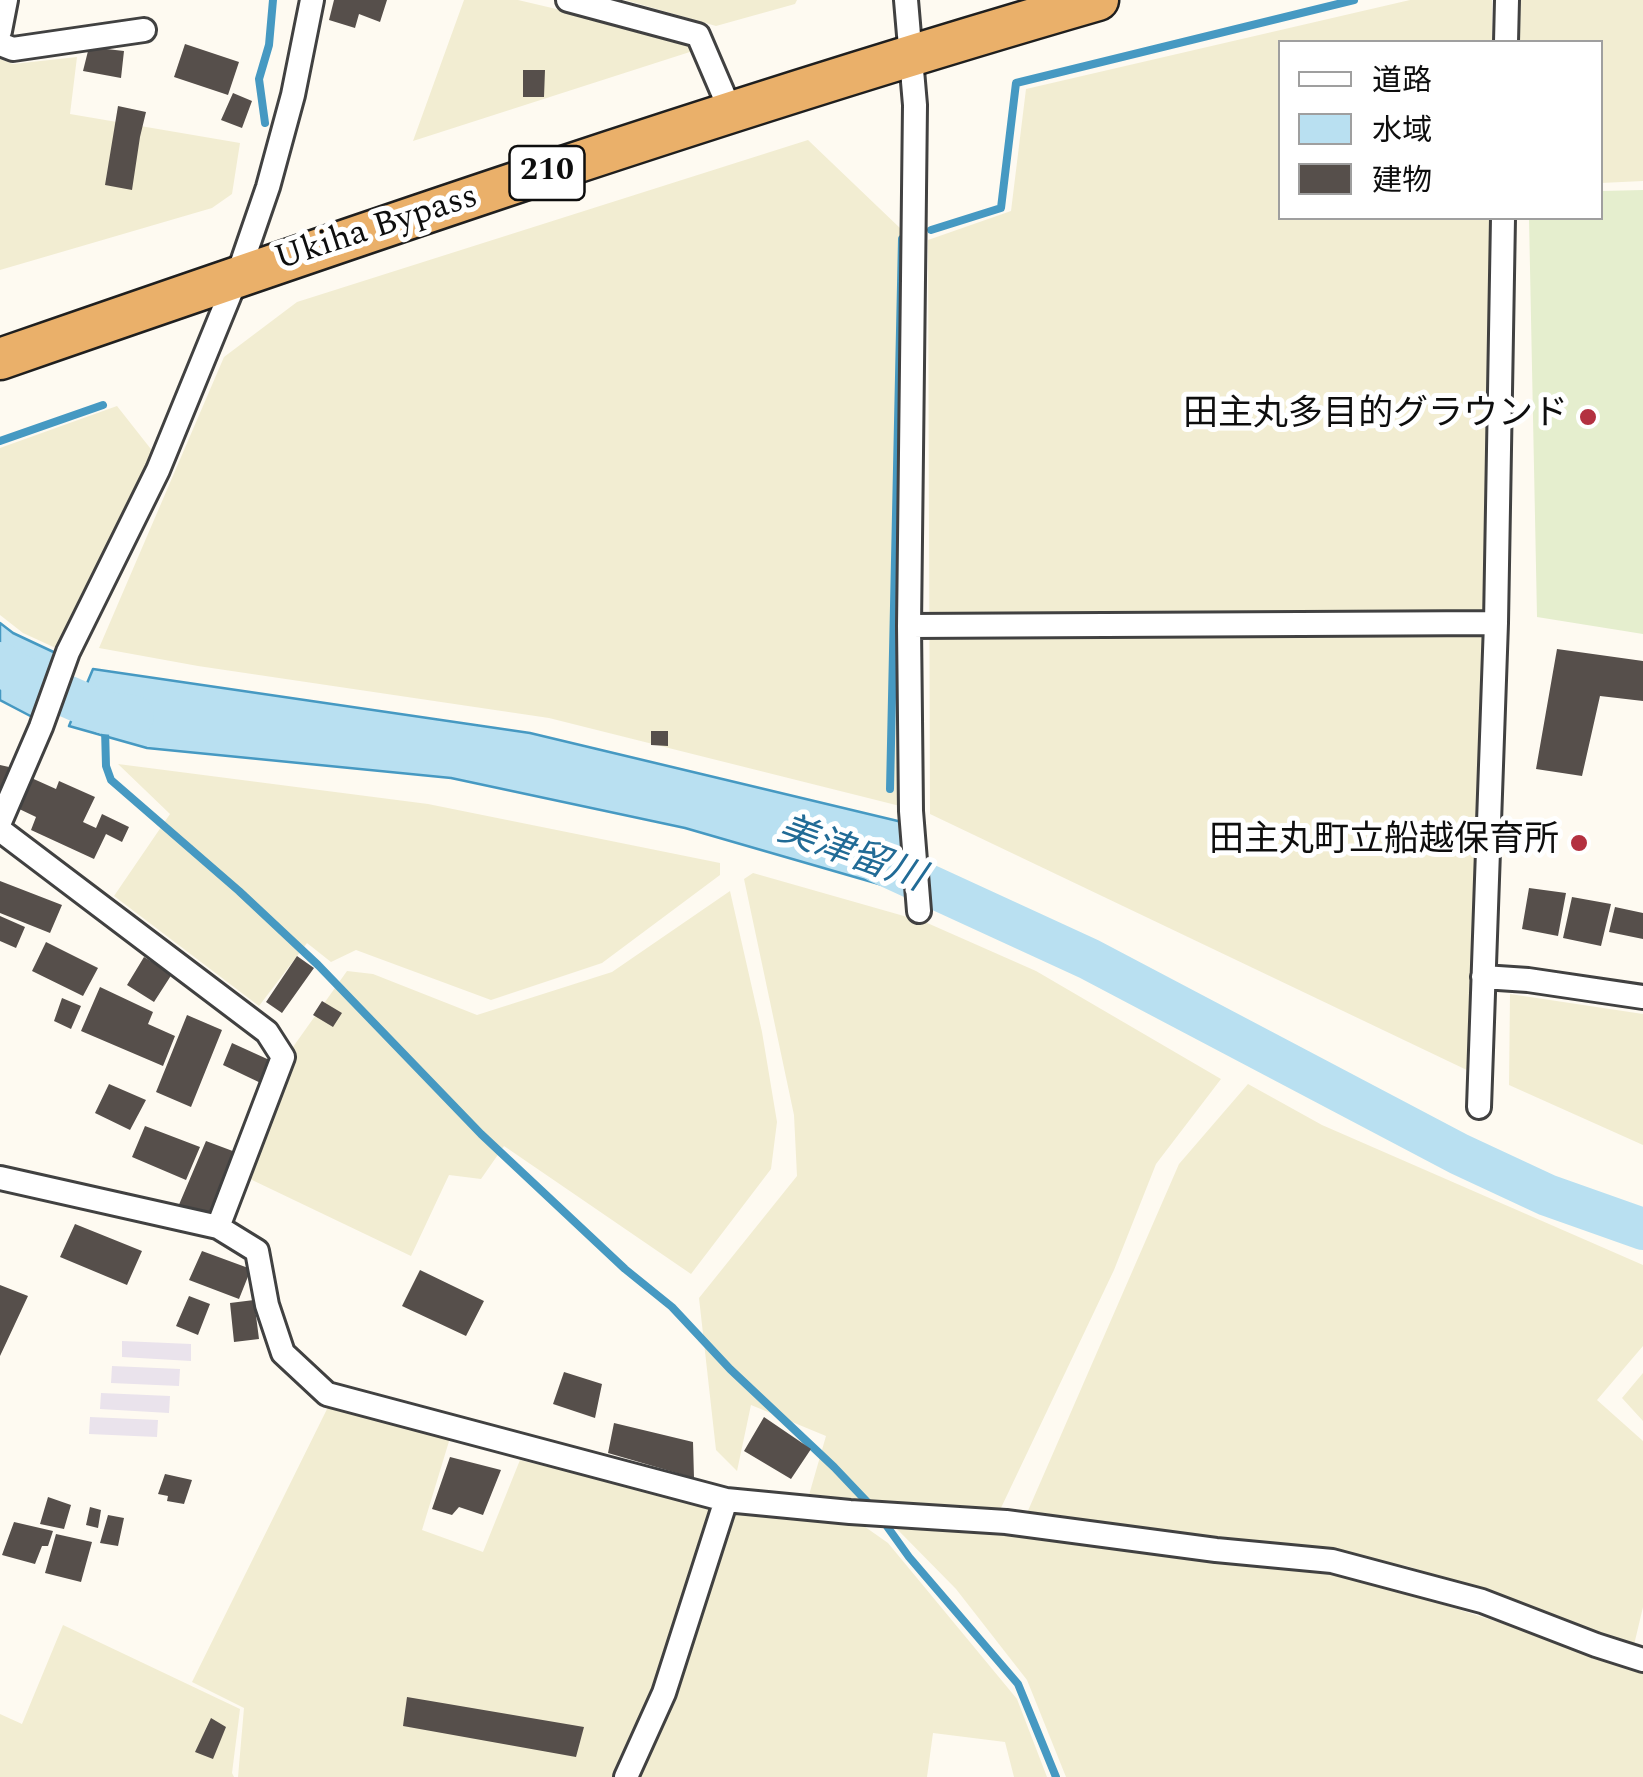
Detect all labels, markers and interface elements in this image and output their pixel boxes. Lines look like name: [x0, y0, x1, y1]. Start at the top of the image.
legend: [1278, 40, 1603, 220]
text: 道路: [1372, 58, 1432, 104]
text: 水域: [1372, 108, 1432, 154]
road number: 210: [510, 146, 584, 200]
text: 建物: [1372, 158, 1432, 204]
street label: Ukiha Bypass: [270, 177, 484, 283]
place label: 田主丸多目的グラウンド: [1183, 396, 1568, 438]
marker: 田主丸多目的グラウンド: [1577, 406, 1599, 428]
water label: 美津留川: [771, 810, 929, 904]
place label: 田主丸町立船越保育所: [1209, 822, 1559, 864]
marker: 田主丸町立船越保育所: [1568, 832, 1590, 854]

